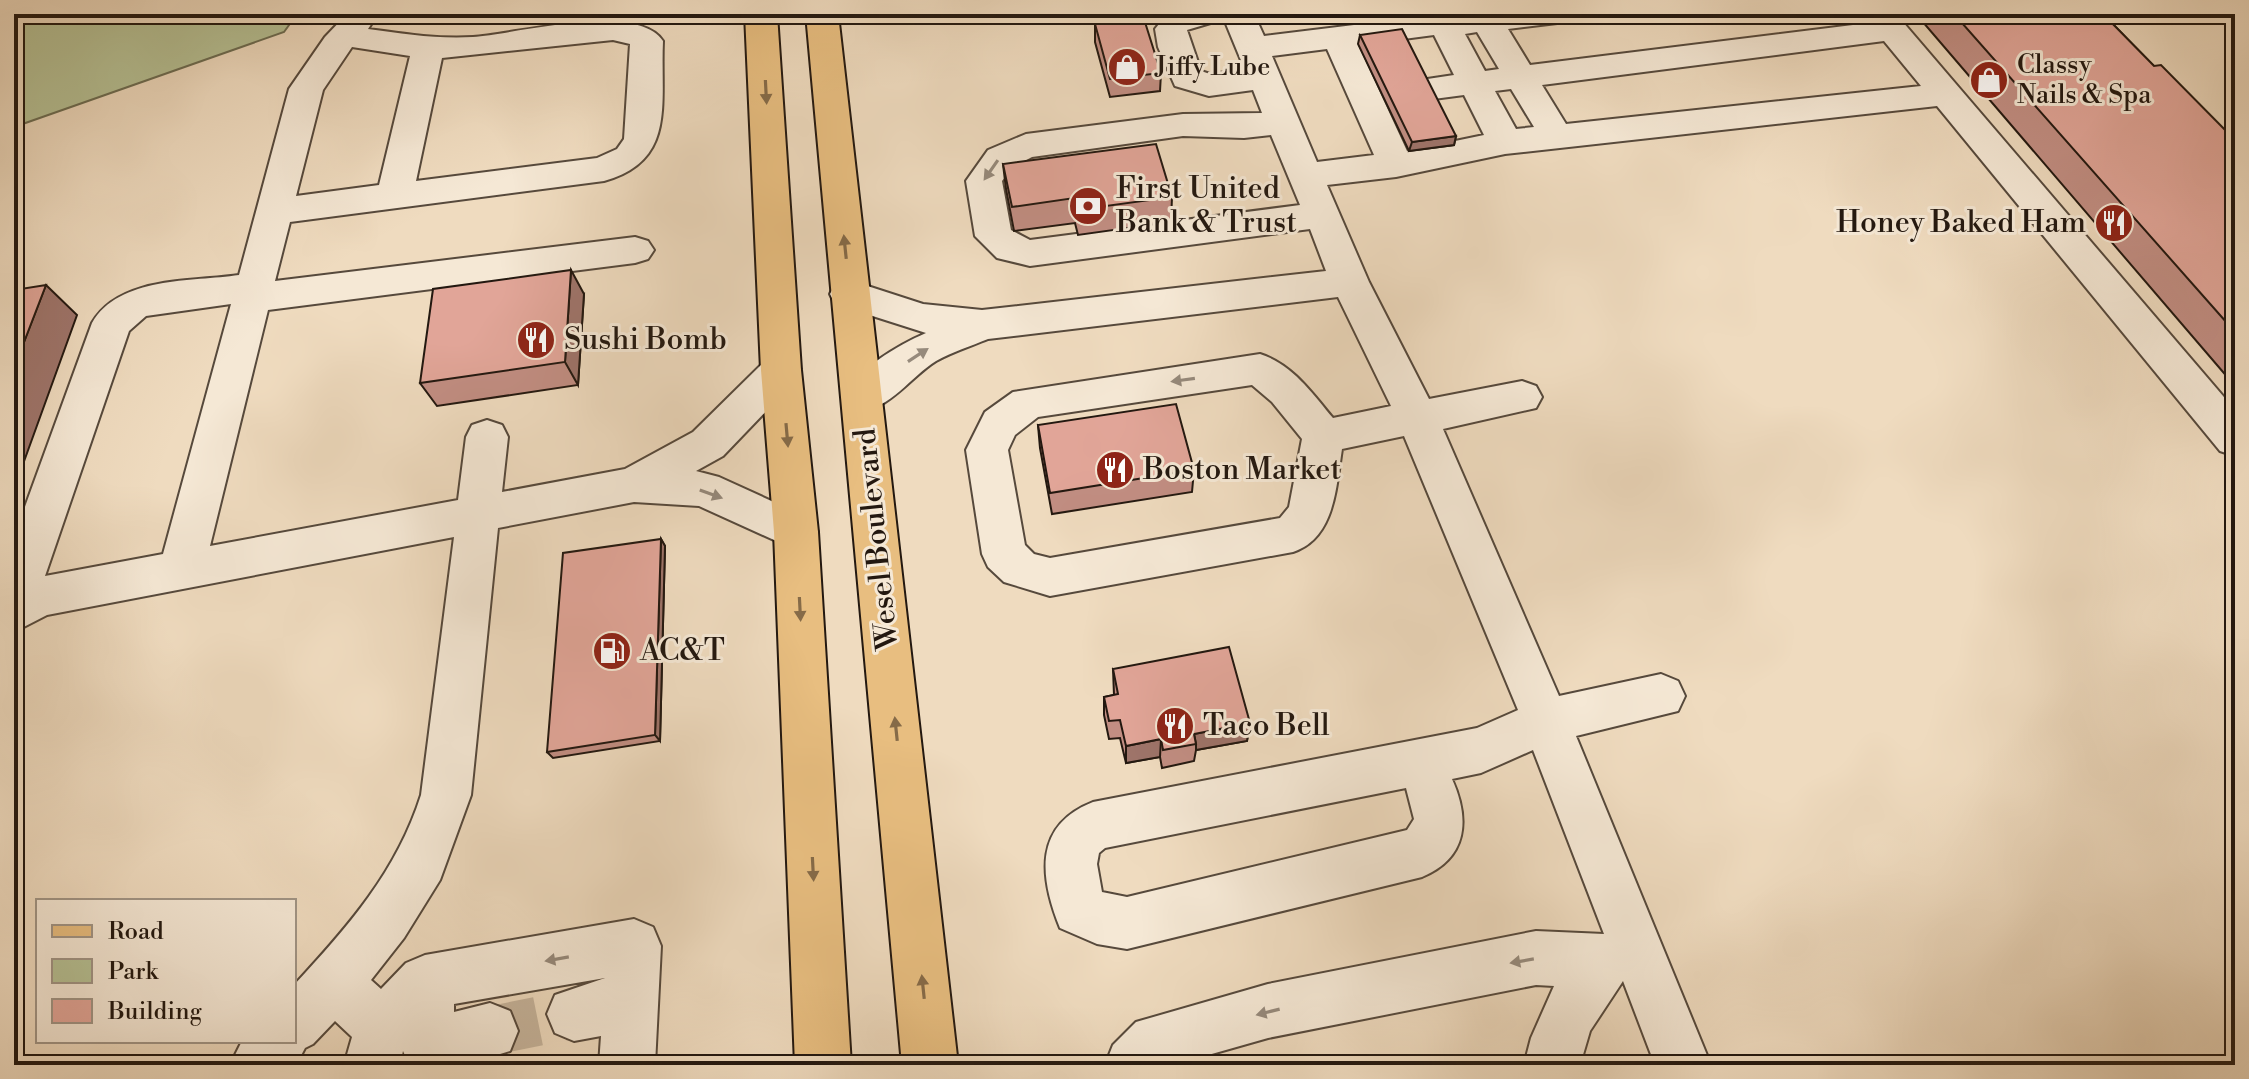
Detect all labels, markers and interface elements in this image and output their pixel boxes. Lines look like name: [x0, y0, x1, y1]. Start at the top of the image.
shop icon: Jiffy Lube: [1106, 46, 1148, 88]
place label: Classy Nails & Spa: [2017, 49, 2152, 111]
place label: Jiffy Lube: [1154, 51, 1270, 83]
shop icon: Classy Nails & Spa: [1968, 59, 2010, 101]
one-way arrow: [759, 80, 772, 105]
one-way arrow: [984, 159, 999, 180]
place label: First United Bank & Trust: [1115, 170, 1297, 242]
bank icon: First United Bank & Trust: [1067, 185, 1109, 227]
restaurant icon: Honey Baked Ham: [2093, 202, 2135, 244]
place label: Honey Baked Ham: [1836, 204, 2086, 242]
one-way arrow: [838, 235, 851, 260]
restaurant icon: Sushi Bomb: [515, 319, 557, 361]
place label: Sushi Bomb: [564, 321, 727, 359]
one-way arrow: [908, 348, 929, 363]
one-way arrow: [1170, 374, 1195, 387]
one-way arrow: [780, 423, 793, 448]
street label: Wesel Boulevard: [846, 426, 908, 653]
restaurant icon: Boston Market: [1094, 449, 1136, 491]
place label: Boston Market: [1142, 451, 1341, 489]
one-way arrow: [699, 488, 723, 500]
one-way arrow: [793, 597, 806, 622]
fuel station icon: AC&T: [591, 630, 633, 672]
place label: AC&T: [639, 632, 725, 670]
restaurant icon: Taco Bell: [1154, 705, 1196, 747]
place label: Taco Bell: [1203, 707, 1330, 745]
one-way arrow: [889, 716, 902, 741]
one-way arrow: [807, 857, 820, 882]
legend: [36, 899, 296, 1043]
text: Road: [108, 917, 164, 947]
one-way arrow: [544, 953, 569, 966]
one-way arrow: [1510, 955, 1535, 967]
text: Park: [108, 957, 159, 987]
one-way arrow: [916, 974, 929, 999]
text: Building: [107, 997, 202, 1027]
one-way arrow: [1255, 1006, 1280, 1019]

